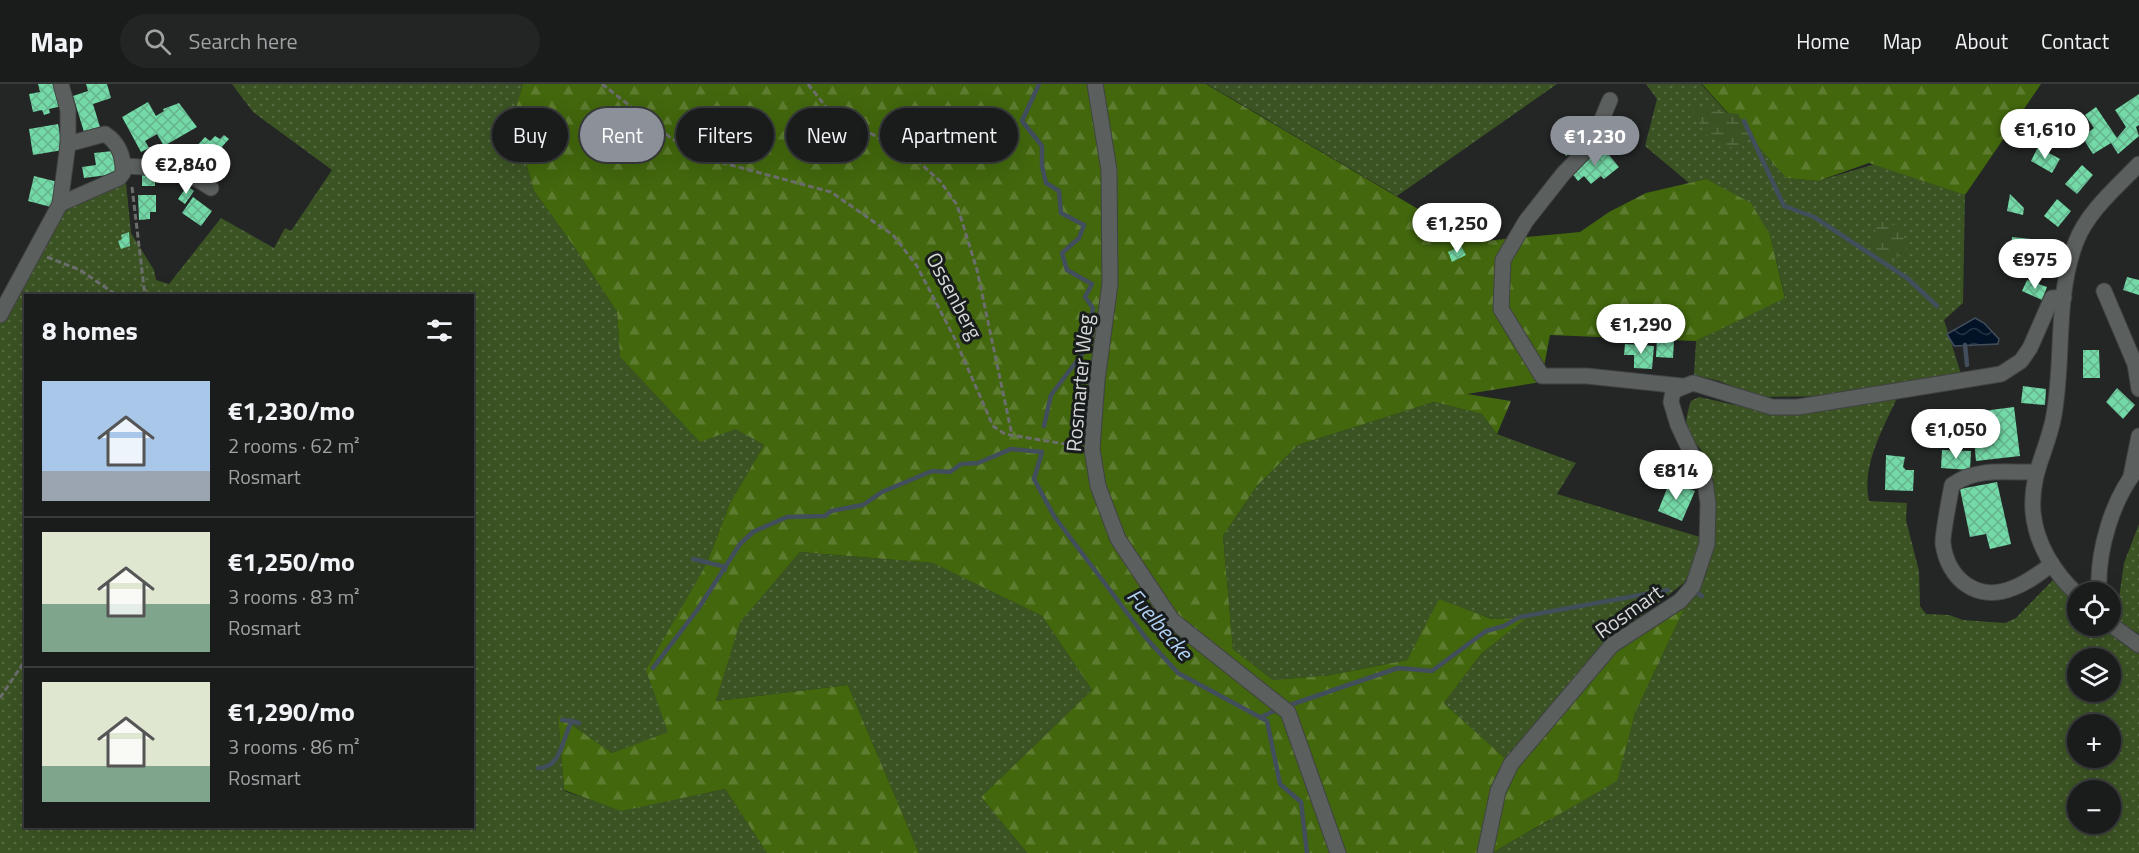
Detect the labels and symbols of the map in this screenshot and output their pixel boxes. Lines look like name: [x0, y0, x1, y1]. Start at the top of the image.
pin: €1,610: [1996, 109, 2094, 160]
pin: €1,230: [1546, 116, 1644, 167]
pin: €2,840: [137, 144, 235, 195]
pin: €1,250: [1408, 203, 1506, 254]
pin: €975: [1999, 239, 2071, 290]
street label: Ossenberg: [918, 246, 991, 345]
pin: €1,290: [1592, 304, 1690, 355]
street label: Rosmarter Weg: [1057, 312, 1101, 453]
pin: €1,050: [1907, 409, 2005, 460]
pin: €814: [1640, 450, 1712, 501]
street label: Rosmart: [1588, 576, 1669, 646]
water label: Fuelbecke: [1119, 580, 1202, 669]

